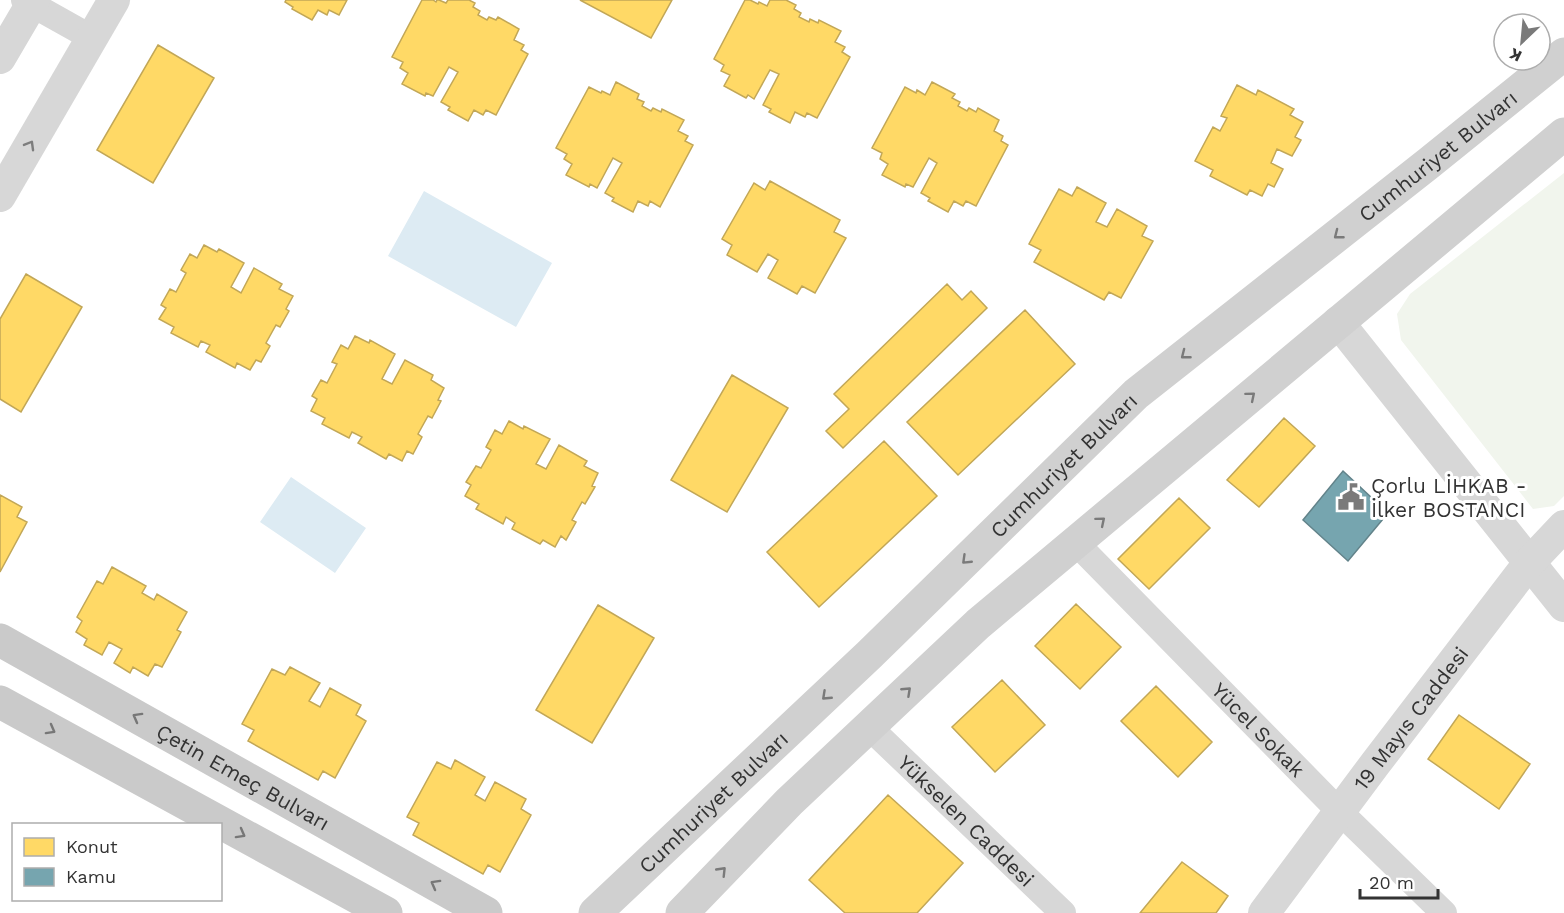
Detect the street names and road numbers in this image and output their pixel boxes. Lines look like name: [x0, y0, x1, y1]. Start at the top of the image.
street label: Cumhuriyet Bulvarı: [1353, 85, 1522, 226]
street label: Cumhuriyet Bulvarı: [985, 388, 1142, 542]
street label: 19 Mayıs Caddesi: [1348, 641, 1473, 794]
street label: Yücel Sokak: [1207, 677, 1311, 782]
street label: Çetin Emeç Bulvarı: [152, 718, 334, 835]
street label: Cumhuriyet Bulvarı: [633, 726, 793, 878]
street label: Yükselen Caddesi: [893, 749, 1040, 891]

